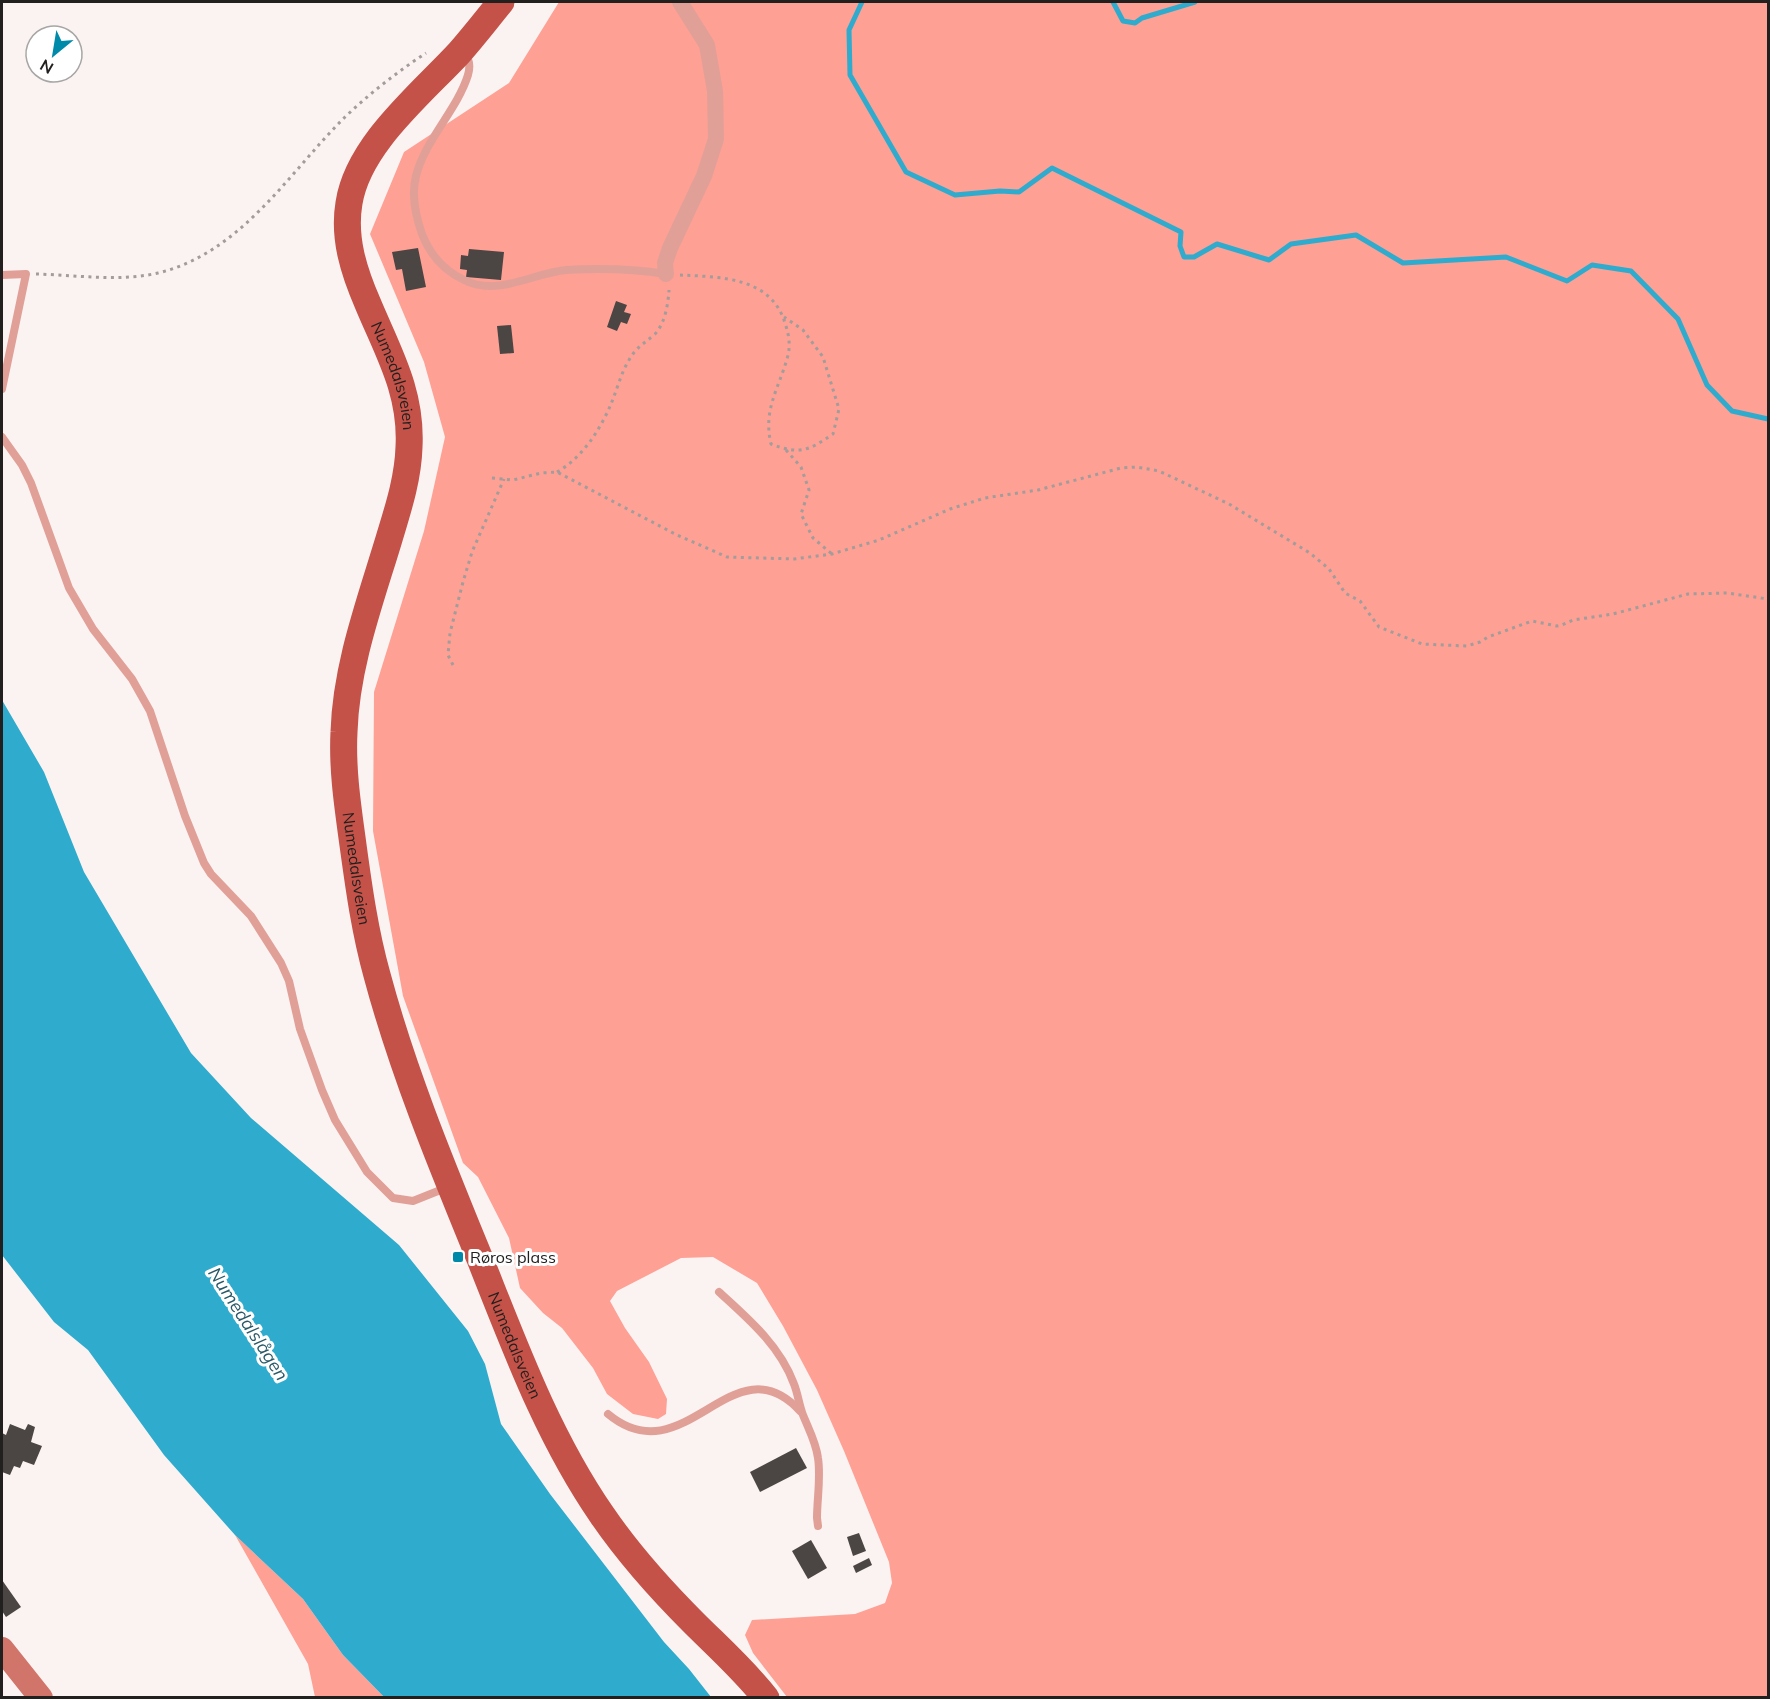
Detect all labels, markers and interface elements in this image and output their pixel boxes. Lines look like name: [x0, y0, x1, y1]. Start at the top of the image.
north arrow: [24, 24, 84, 84]
text: N: [36, 55, 57, 79]
street label: Numedalsveien: [367, 318, 419, 431]
street label: Numedalsveien: [339, 811, 375, 926]
place label: Røros plass: [470, 1247, 556, 1267]
marker: Røros plass: [451, 1250, 465, 1264]
water label: Numedalslågen: [203, 1263, 294, 1385]
street label: Numedalsveien: [484, 1289, 546, 1402]

